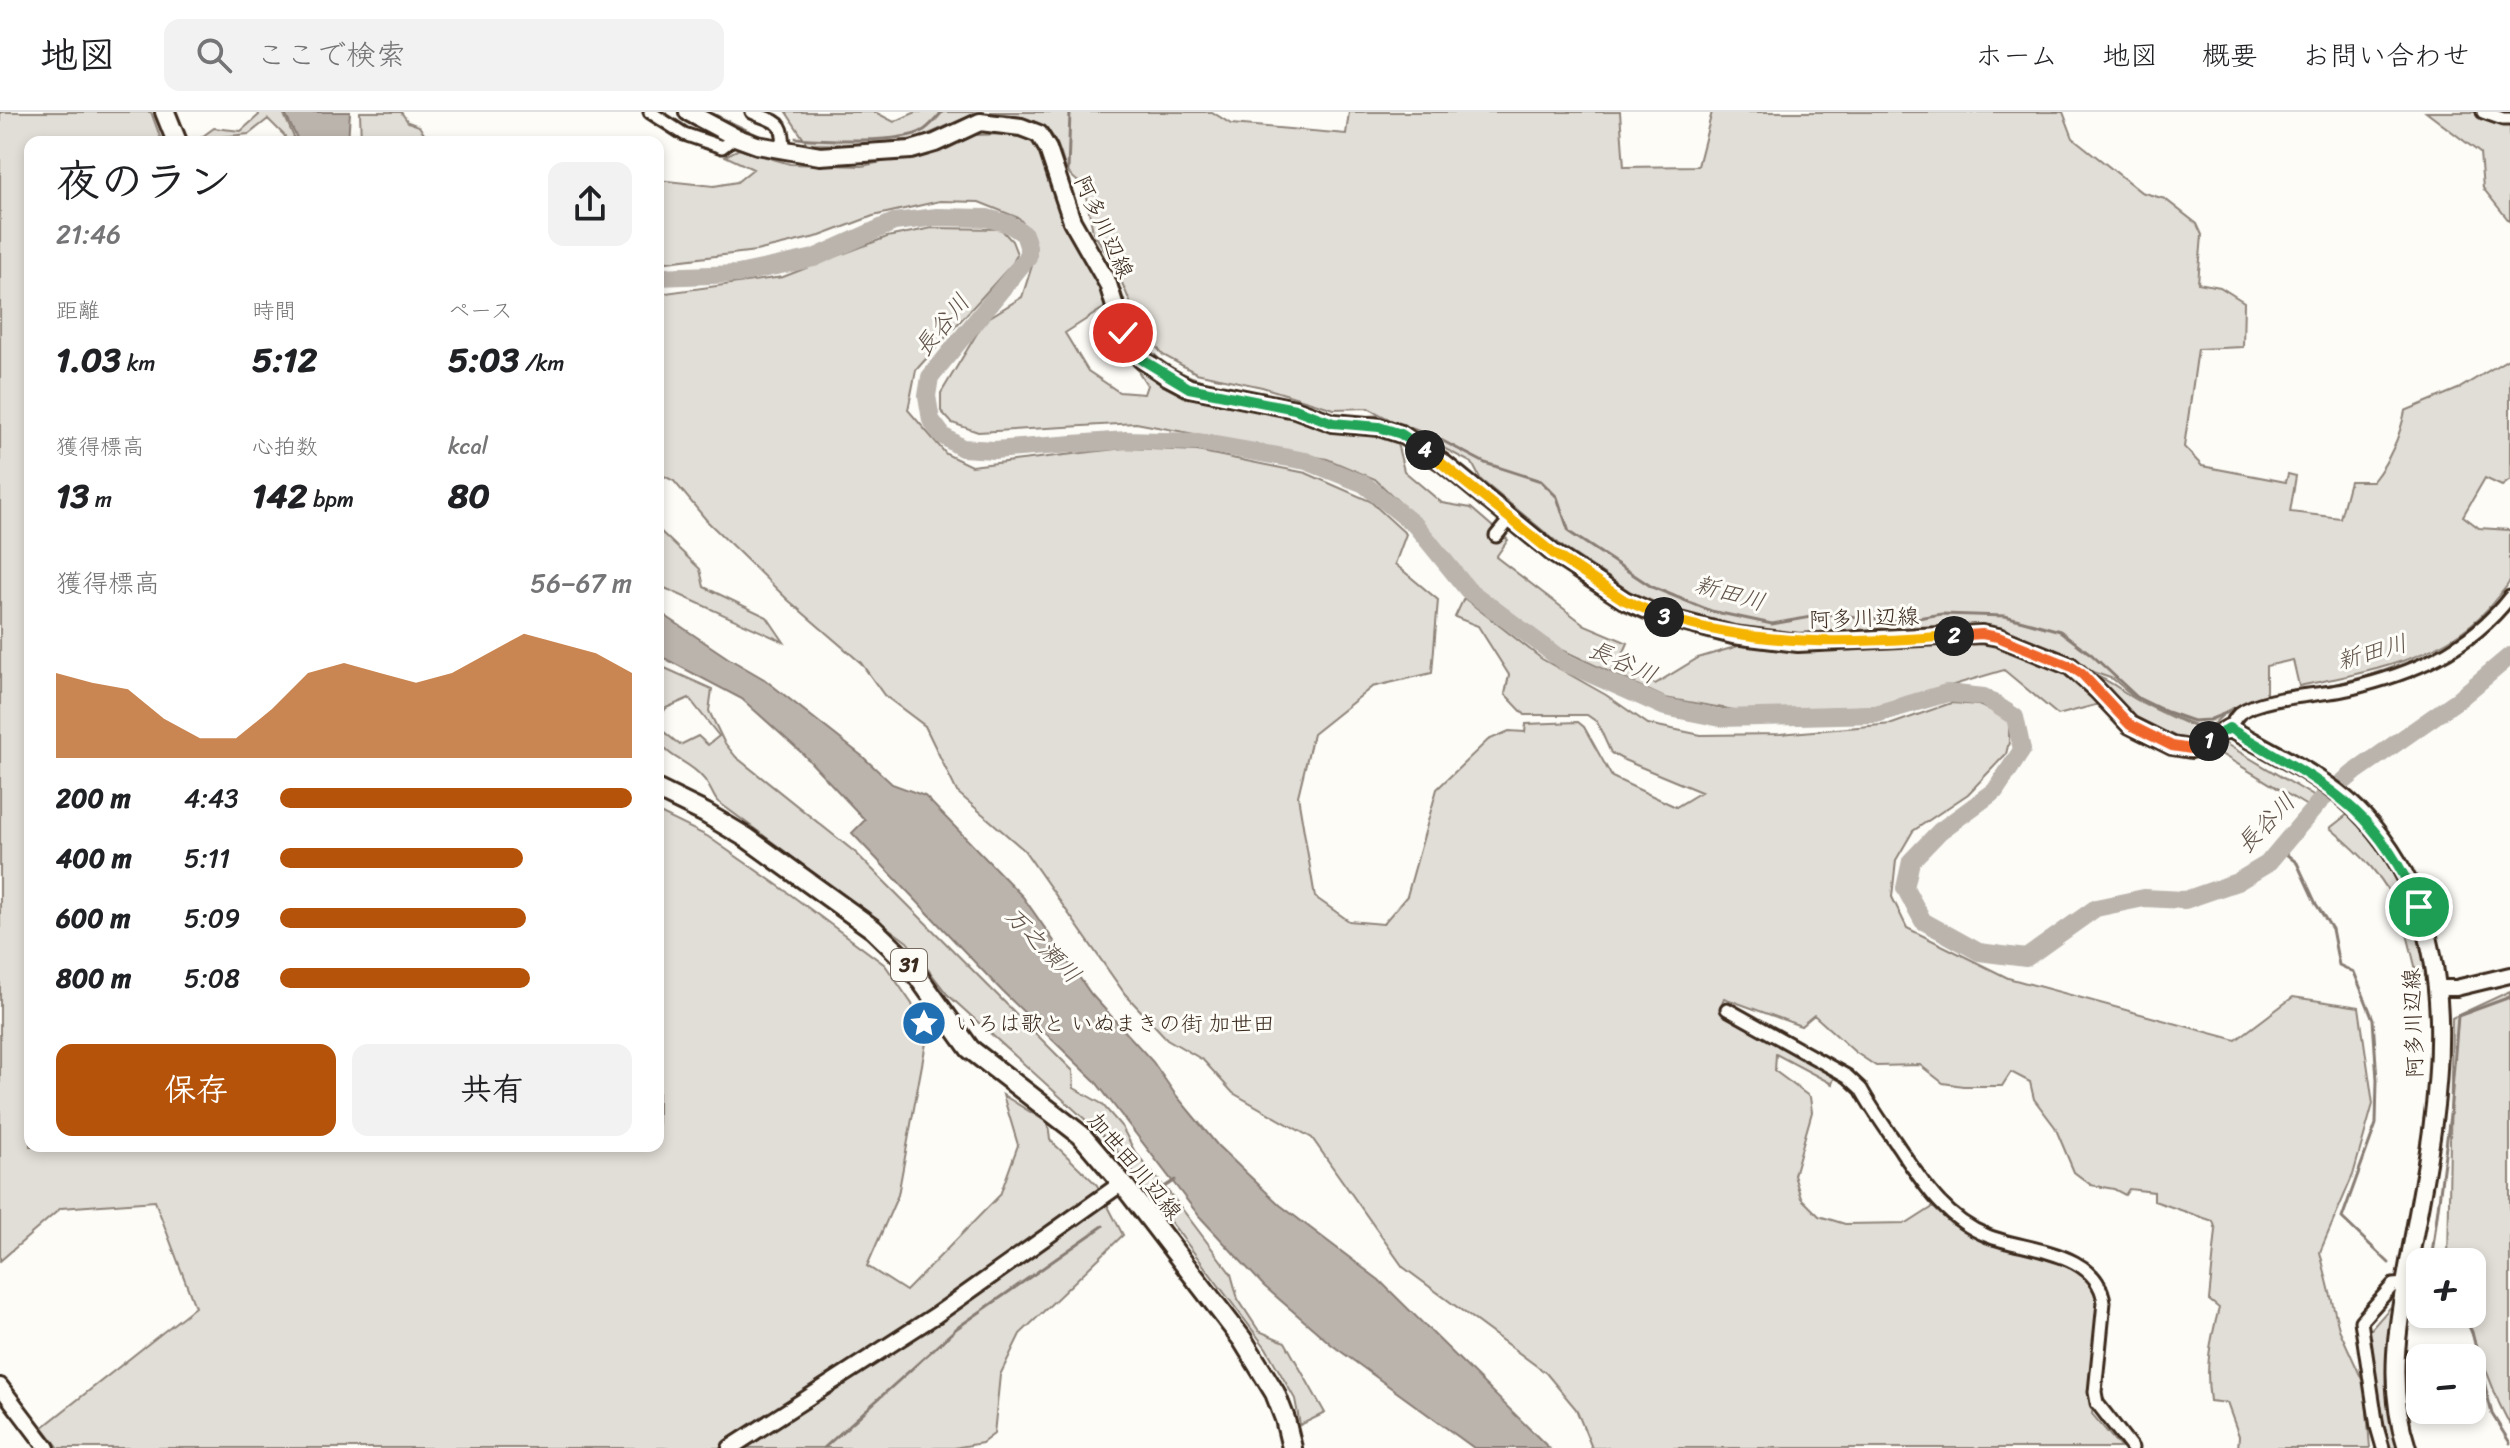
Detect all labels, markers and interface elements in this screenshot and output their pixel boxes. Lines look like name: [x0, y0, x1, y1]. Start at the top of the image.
search box: [164, 19, 724, 91]
text: 地図: [40, 22, 116, 89]
text: ここで検索: [256, 28, 406, 82]
text: ホーム: [1975, 31, 2058, 80]
text: 地図: [2102, 31, 2158, 80]
text: 概要: [2202, 31, 2258, 80]
text: お問い合わせ: [2302, 31, 2470, 80]
icon: search: [192, 33, 236, 77]
text: 夜のラン: [56, 142, 232, 220]
button: share: [548, 162, 632, 246]
street label: 阿多川辺線: [1063, 169, 1145, 285]
text: 21:46: [56, 211, 121, 257]
water label: 長谷川: [903, 284, 981, 366]
text: 距離: [56, 291, 100, 330]
text: 時間: [252, 291, 296, 330]
text: ペース: [448, 291, 513, 330]
pin: [1089, 299, 1157, 367]
icon: check: [1101, 311, 1145, 355]
text: 1.03: [56, 330, 121, 390]
text: 5:12: [252, 330, 317, 390]
text: 5:03: [448, 330, 519, 390]
text: km: [121, 344, 155, 383]
text: /km: [519, 344, 564, 383]
text: 獲得標高: [56, 427, 144, 466]
text: 心拍数: [252, 427, 318, 466]
text: kcal: [448, 427, 488, 466]
pin: 4: [1405, 430, 1445, 470]
text: 4: [1418, 430, 1432, 469]
text: 13: [56, 466, 89, 526]
text: 142: [252, 466, 307, 526]
text: 80: [448, 466, 490, 526]
text: m: [89, 480, 112, 519]
text: bpm: [307, 480, 354, 519]
text: 獲得標高: [56, 560, 160, 606]
text: 56–67 m: [530, 560, 632, 606]
water label: 新田川: [1690, 563, 1770, 623]
pin: 3: [1644, 597, 1684, 637]
text: 3: [1658, 597, 1670, 636]
street label: 阿多川辺線: [1808, 597, 1920, 639]
pin: 2: [1934, 616, 1974, 656]
text: 2: [1948, 616, 1960, 655]
water label: 新田川: [2332, 622, 2412, 682]
water label: 長谷川: [1582, 628, 1664, 696]
pin: 1: [2189, 721, 2229, 761]
text: 1: [2204, 721, 2214, 760]
text: 200 m: [56, 775, 131, 821]
text: 4:43: [184, 775, 239, 821]
water label: 長谷川: [2226, 783, 2306, 863]
text: 400 m: [56, 835, 132, 881]
text: 5:11: [184, 835, 230, 881]
pin: [2385, 873, 2453, 941]
icon: arrive: [2397, 885, 2441, 929]
text: 600 m: [56, 895, 130, 941]
text: 5:09: [184, 895, 240, 941]
water label: 万之瀬川: [994, 896, 1092, 994]
road number: 31: [891, 949, 927, 981]
text: 800 m: [56, 955, 131, 1001]
text: 5:08: [184, 955, 240, 1001]
street label: 阿多川辺線: [2392, 967, 2434, 1079]
place icon: いろは歌と いぬまきの街 加世田: [900, 999, 948, 1047]
place label: いろは歌と いぬまきの街 加世田: [955, 1004, 1274, 1043]
button: 保存: [56, 1044, 336, 1136]
button: 共有: [352, 1044, 632, 1136]
street label: 加世田川辺線: [1078, 1103, 1192, 1229]
map controls: [2406, 1248, 2486, 1424]
button: +: [2406, 1248, 2486, 1328]
button: −: [2406, 1344, 2486, 1424]

